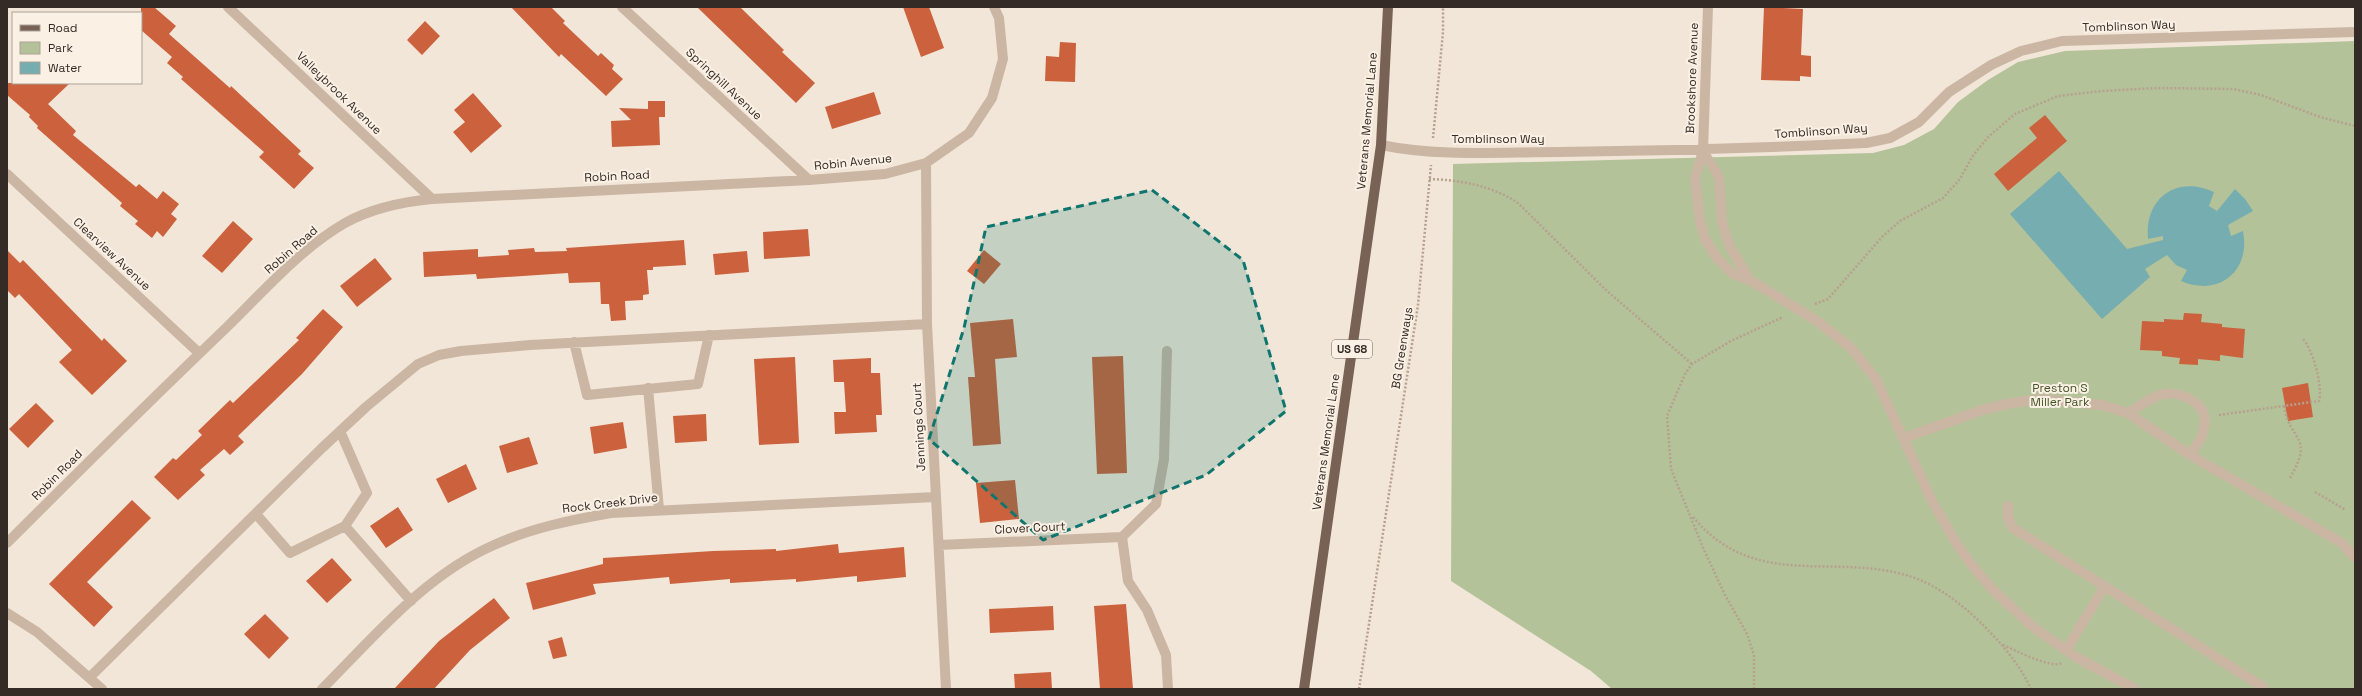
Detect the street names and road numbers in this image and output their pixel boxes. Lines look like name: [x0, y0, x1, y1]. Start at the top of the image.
street label: Tomblinson Way: [2082, 16, 2176, 36]
street label: Brookshore Avenue: [1682, 22, 1702, 134]
street label: Springhill Avenue: [682, 44, 766, 124]
street label: Valleybrook Avenue: [293, 48, 385, 138]
street label: Veterans Memorial Lane: [1353, 52, 1381, 190]
street label: Tomblinson Way: [1774, 120, 1868, 142]
street label: Tomblinson Way: [1451, 131, 1545, 147]
street label: Robin Avenue: [813, 150, 893, 174]
street label: Robin Road: [584, 166, 650, 186]
street label: Clearview Avenue: [70, 214, 154, 294]
street label: Robin Road: [261, 222, 321, 278]
street label: BG Greenways: [1388, 306, 1416, 390]
road number: US 68: [1332, 340, 1372, 358]
street label: Veterans Memorial Lane: [1308, 373, 1344, 511]
street label: Jennings Court: [909, 382, 929, 472]
street label: Robin Road: [28, 446, 86, 504]
street label: Rock Creek Drive: [561, 489, 659, 517]
street label: Clover Court: [994, 518, 1066, 538]

